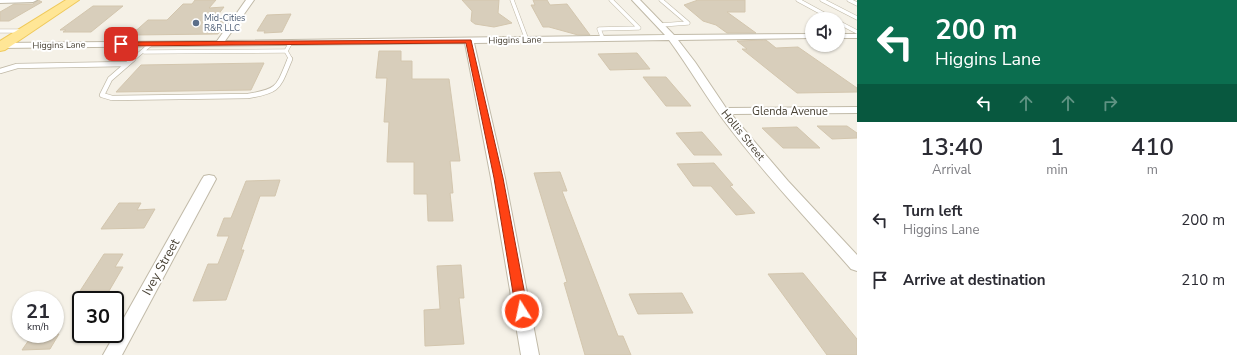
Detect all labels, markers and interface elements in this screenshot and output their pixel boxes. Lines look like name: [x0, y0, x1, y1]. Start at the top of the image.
text: 200 m: [935, 11, 1018, 49]
place label: Mid-Cities R&R LLC: [204, 12, 245, 34]
map controls: [805, 12, 845, 52]
button: sound: [805, 12, 845, 52]
icon: left: [869, 16, 921, 68]
marker: Mid-Cities R&R LLC: [191, 18, 201, 28]
pin: [104, 27, 138, 61]
icon: arrive: [110, 33, 132, 55]
street label: Higgins Lane: [488, 34, 542, 46]
street label: Higgins Lane: [32, 39, 86, 51]
text: Higgins Lane: [935, 47, 1041, 71]
icon: left: [973, 92, 995, 114]
icon: ahead: [1015, 92, 1037, 114]
icon: ahead: [1057, 92, 1079, 114]
icon: right: [1099, 92, 1121, 114]
street label: Glenda Avenue: [752, 104, 828, 119]
street label: Hollis Street: [718, 106, 768, 164]
text: 13:40: [920, 131, 983, 163]
text: 1: [1050, 131, 1064, 163]
text: 410: [1131, 131, 1174, 163]
text: Arrival: [932, 161, 971, 179]
text: min: [1046, 161, 1068, 179]
text: m: [1147, 161, 1158, 179]
text: Turn left: [903, 201, 962, 221]
icon: left: [869, 209, 891, 231]
text: 200 m: [1181, 210, 1225, 230]
text: Higgins Lane: [903, 221, 979, 239]
street label: Ivey Street: [138, 235, 184, 299]
icon: arrive: [869, 269, 891, 291]
text: Arrive at destination: [903, 270, 1046, 290]
text: 210 m: [1181, 270, 1225, 290]
position arrow: [501, 290, 543, 332]
speed limit sign: 30: [72, 291, 124, 343]
text: 21: [26, 298, 50, 325]
text: km/h: [27, 320, 49, 334]

